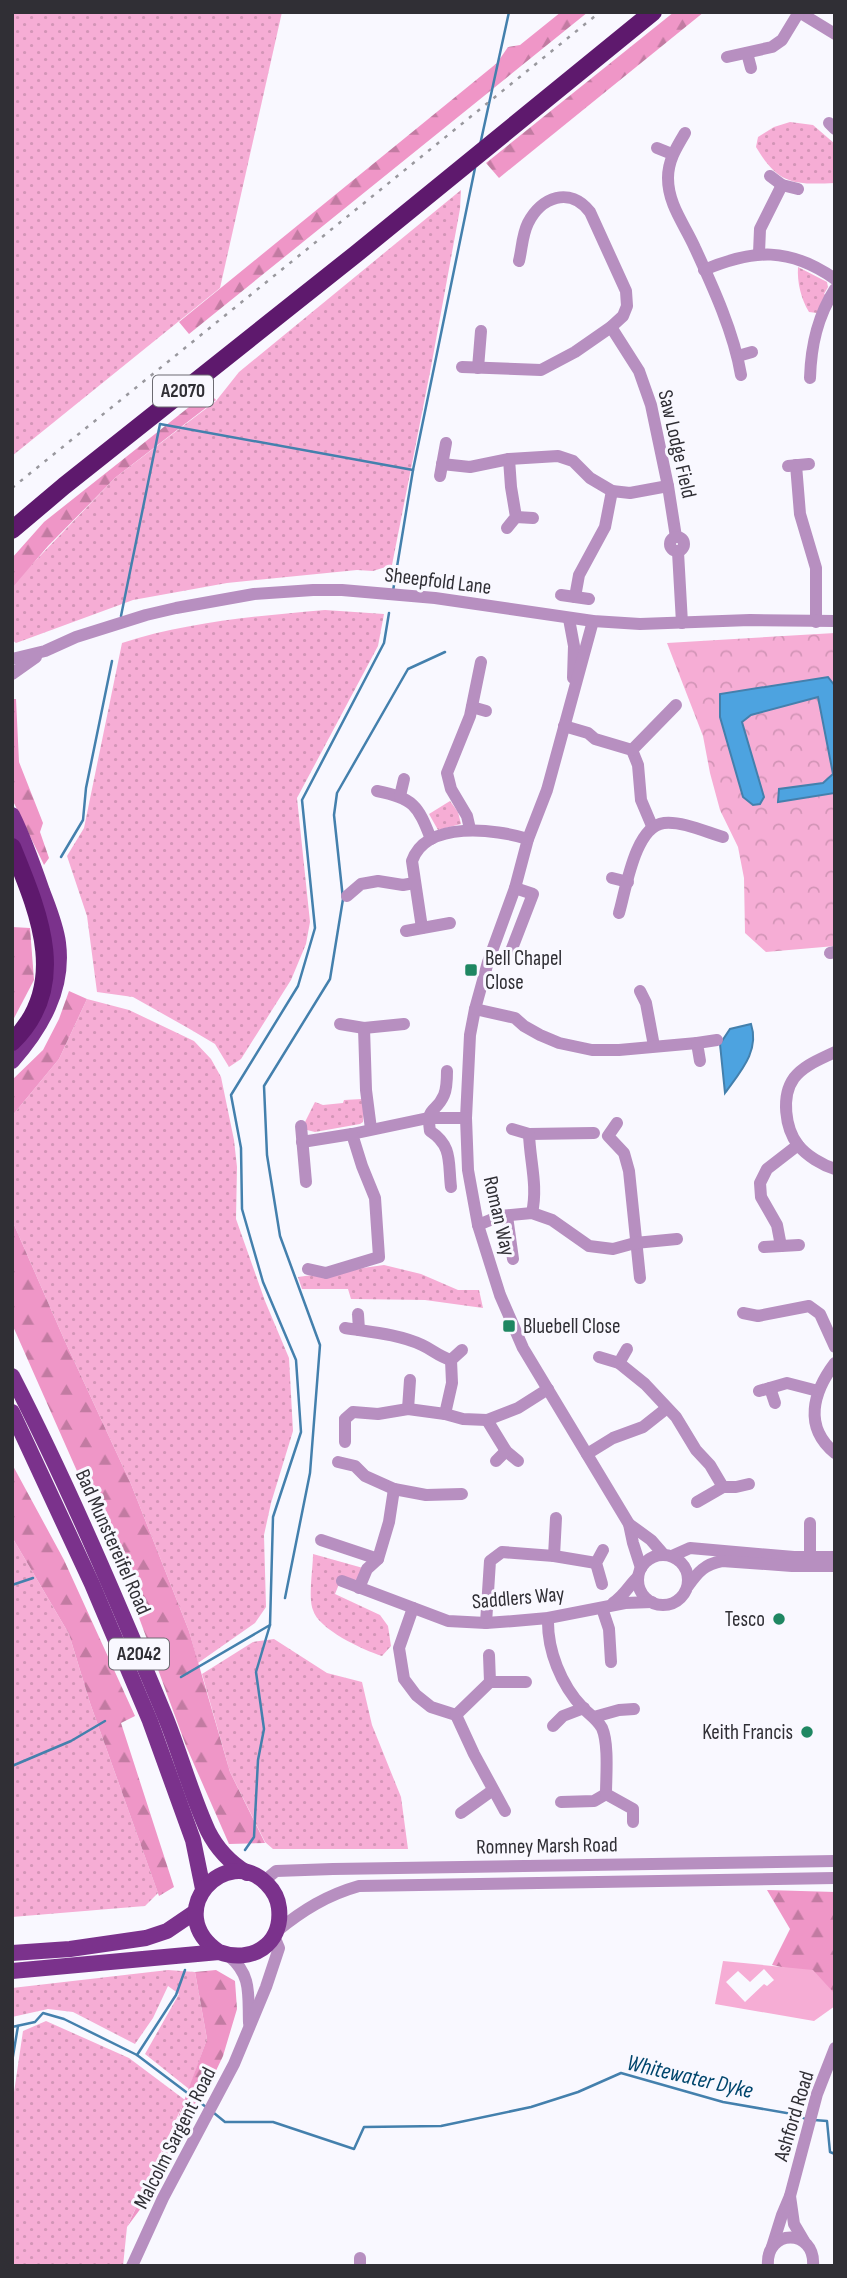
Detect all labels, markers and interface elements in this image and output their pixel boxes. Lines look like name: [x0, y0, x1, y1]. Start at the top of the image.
road number: A2070: [153, 376, 213, 406]
street label: Saw Lodge Field: [652, 387, 702, 501]
street label: Sheepfold Lane: [383, 562, 493, 600]
place label: Bell Chapel Close: [485, 946, 562, 995]
marker: Bell Chapel Close: [463, 962, 479, 978]
street label: Roman Way: [478, 1174, 520, 1258]
place label: Bluebell Close: [523, 1314, 621, 1339]
marker: Bluebell Close: [501, 1318, 517, 1334]
street label: Bad Munstereifel Road: [70, 1465, 156, 1619]
street label: Saddlers Way: [471, 1582, 565, 1614]
place label: Tesco: [725, 1607, 765, 1632]
marker: Tesco: [771, 1611, 787, 1627]
road number: A2042: [109, 1638, 169, 1670]
place label: Keith Francis: [702, 1720, 793, 1745]
marker: Keith Francis: [799, 1724, 815, 1740]
street label: Romney Marsh Road: [476, 1832, 618, 1860]
water label: Whitewater Dyke: [624, 2049, 756, 2105]
street label: Malcolm Sargent Road: [129, 2063, 221, 2213]
street label: Ashford Road: [768, 2068, 820, 2165]

